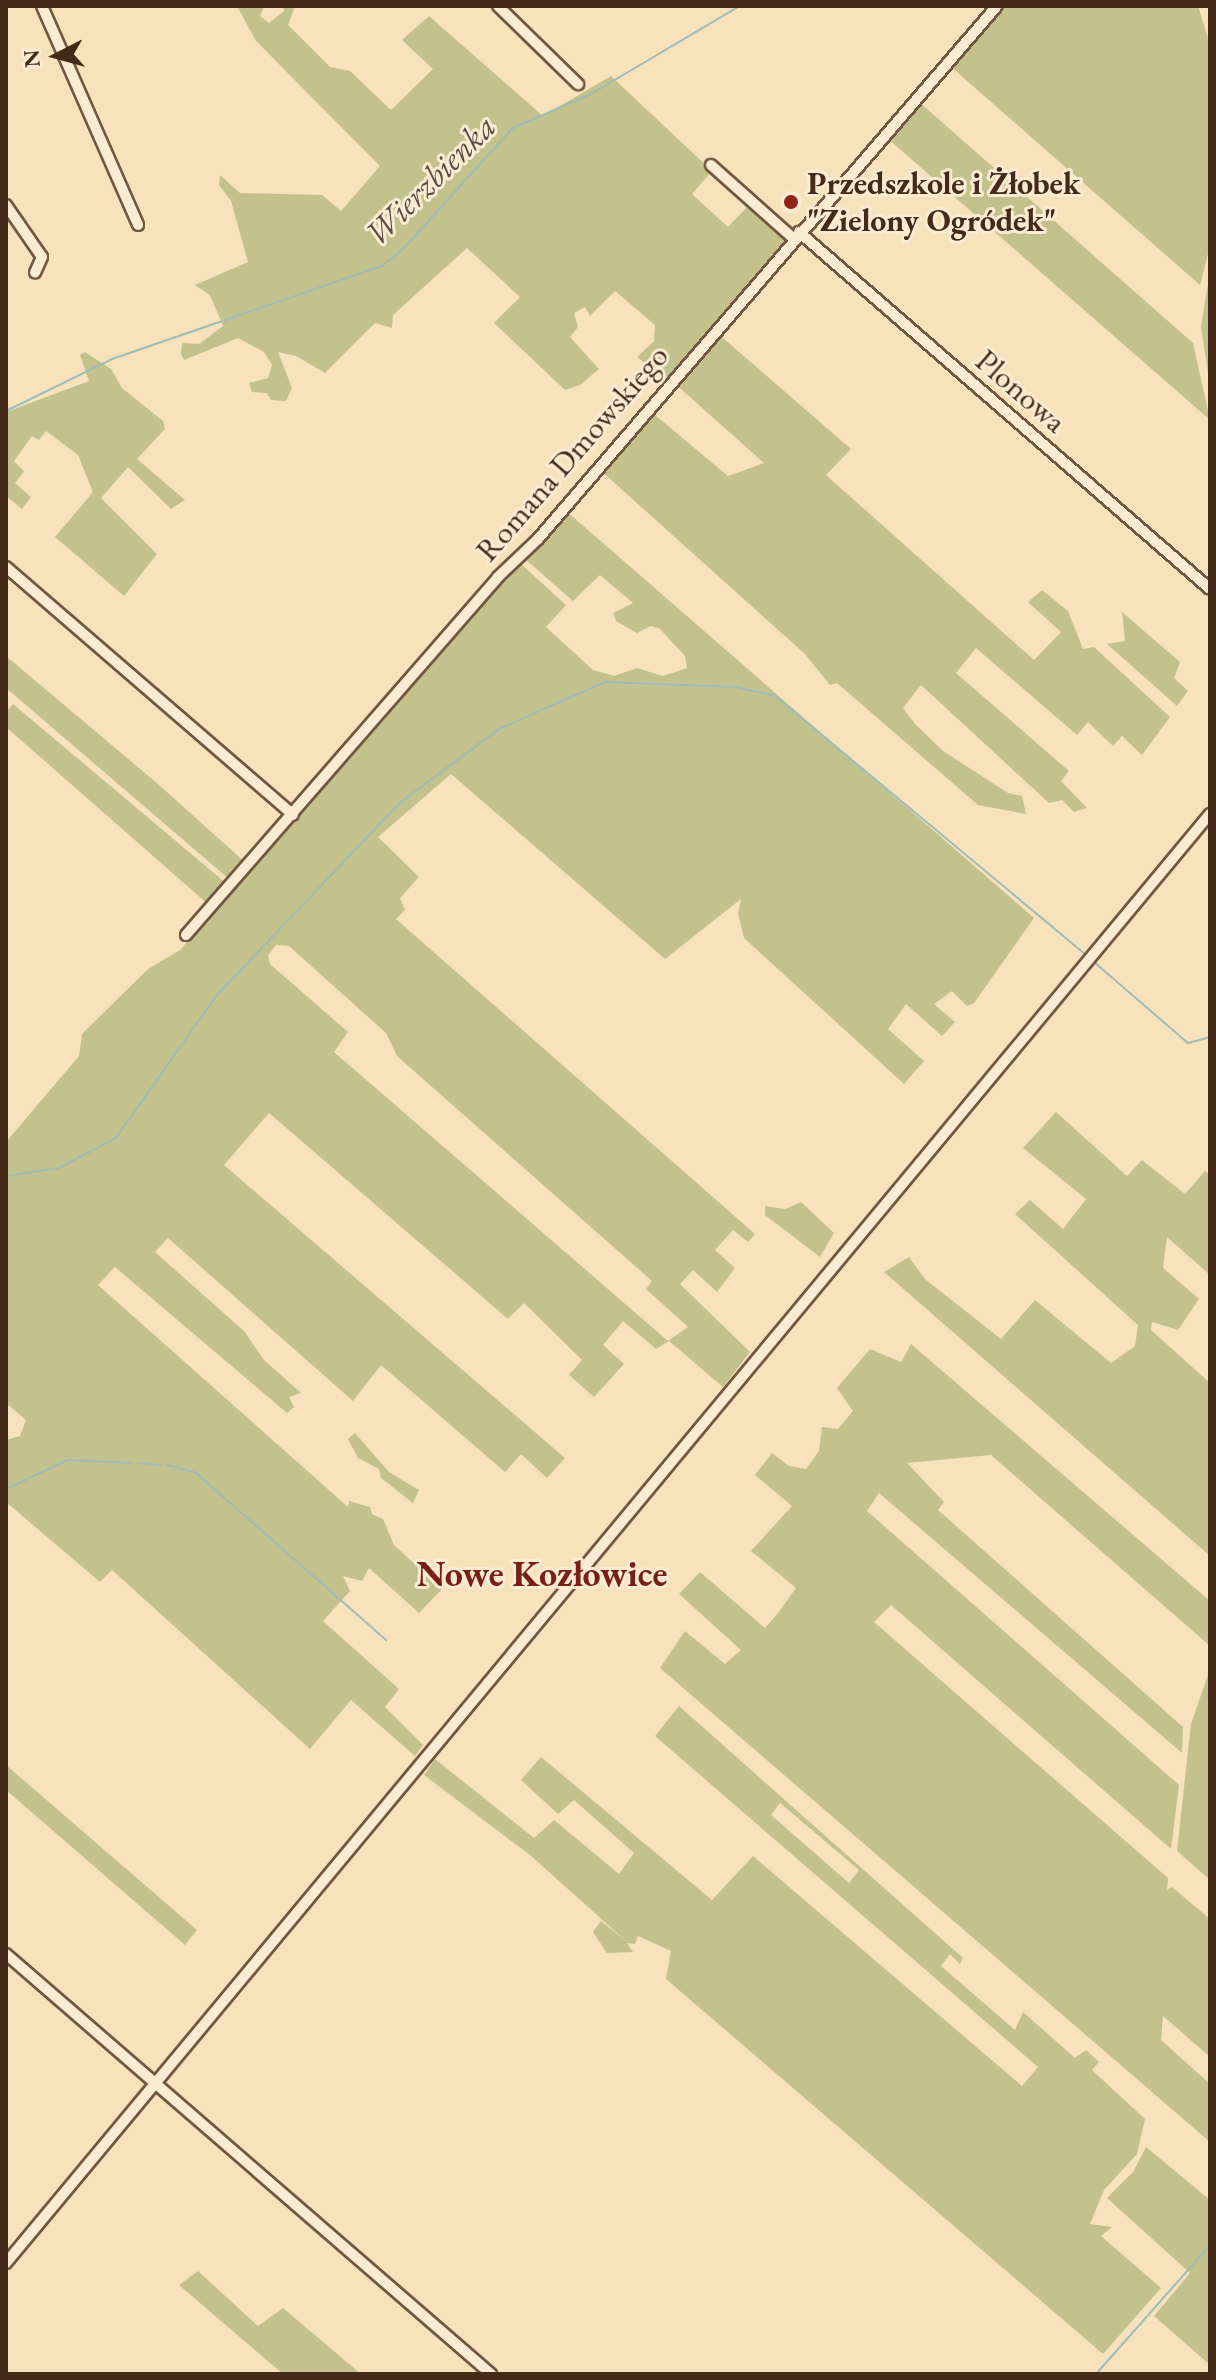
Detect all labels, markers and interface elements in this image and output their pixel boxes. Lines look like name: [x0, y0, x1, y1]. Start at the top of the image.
north arrow: [16, 16, 96, 96]
text: N: [16, 48, 47, 69]
water label: Wierzbienka: [356, 106, 504, 254]
place label: Przedszkole i Żłobek "Zielony Ogródek": [807, 165, 1080, 240]
marker: Przedszkole i Żłobek "Zielony Ogródek": [782, 193, 800, 211]
street label: Romana Dmowskiego: [468, 337, 676, 569]
street label: Plonowa: [968, 341, 1074, 441]
district label: Nowe Kozłowice: [416, 1552, 668, 1596]

